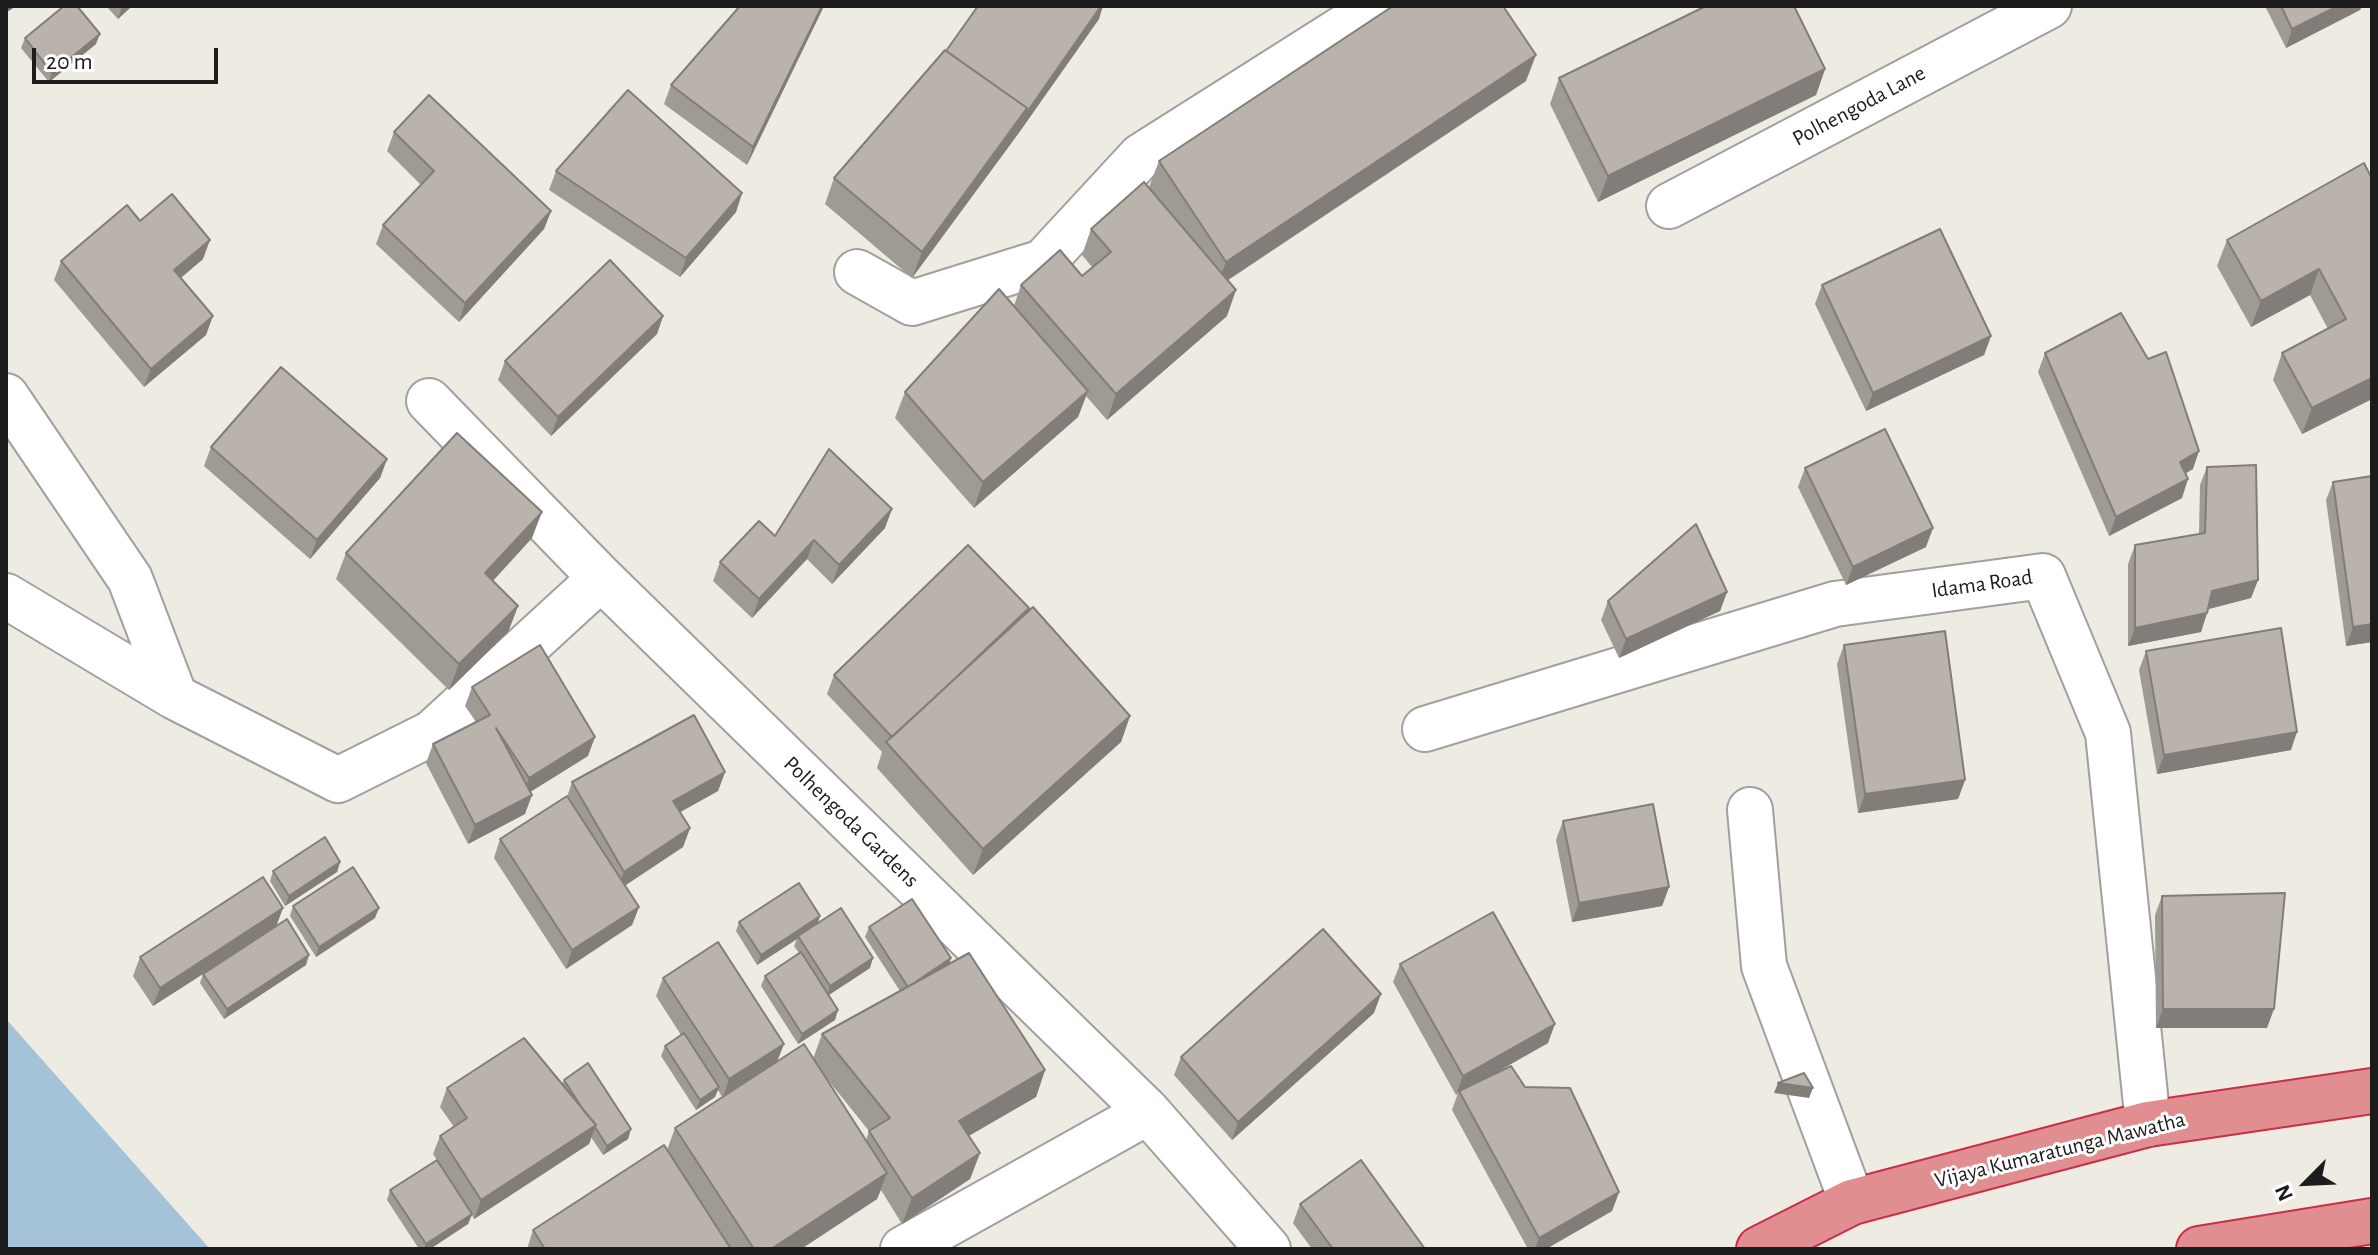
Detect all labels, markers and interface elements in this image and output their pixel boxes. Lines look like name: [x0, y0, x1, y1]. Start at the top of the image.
scale bar: [36, 32, 222, 82]
text: 20 m: [46, 50, 93, 74]
street label: Polhengoda Lane: [1788, 60, 1930, 152]
street label: Idama Road: [1930, 564, 2034, 604]
street label: Polhengoda Gardens: [778, 751, 924, 893]
street label: Vijaya Kumaratunga Mawatha: [1932, 1106, 2188, 1194]
north arrow: [2266, 1143, 2346, 1223]
text: N: [2271, 1181, 2297, 1204]

